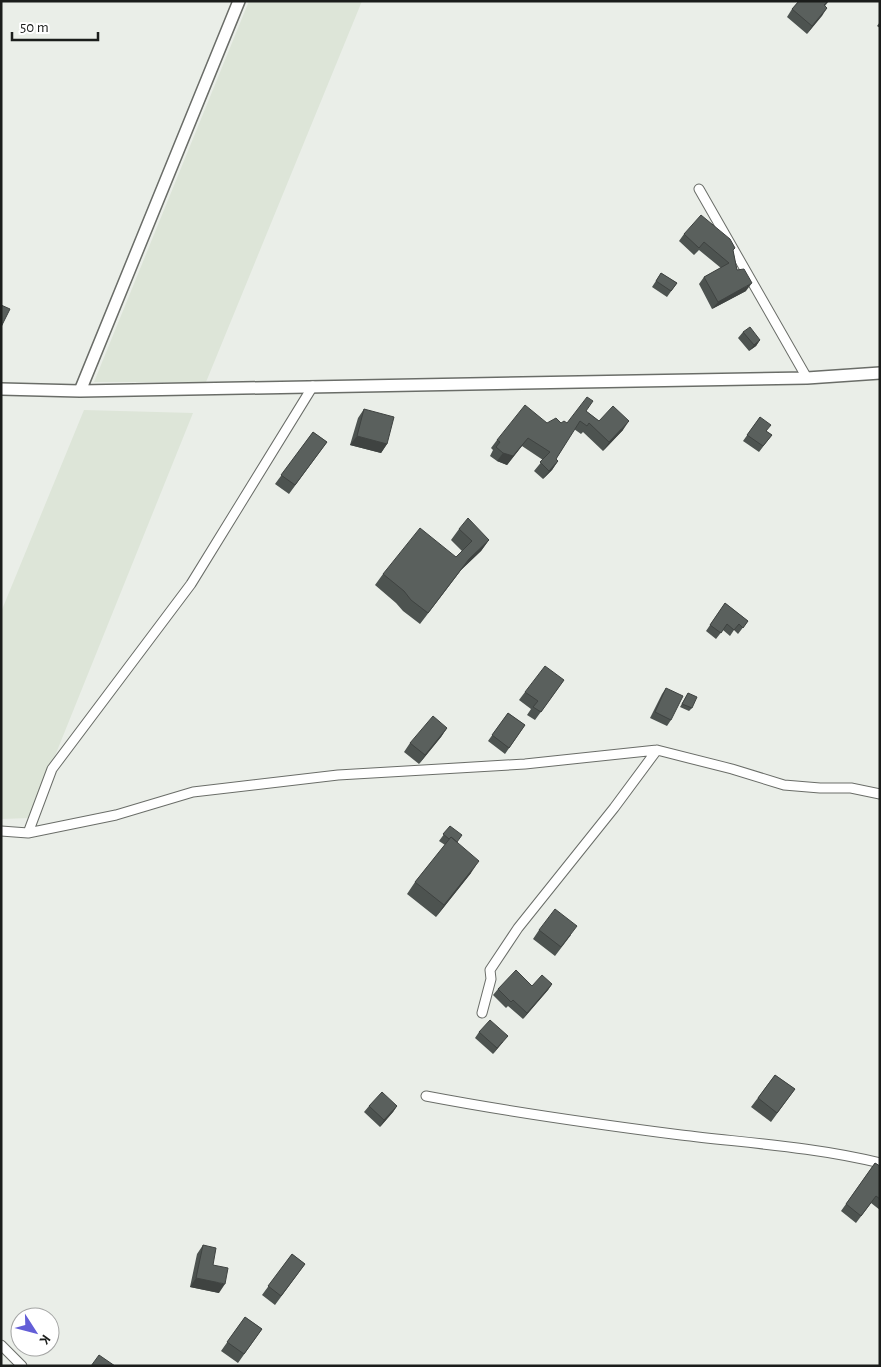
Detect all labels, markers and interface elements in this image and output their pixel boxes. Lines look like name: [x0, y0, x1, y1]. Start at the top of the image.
scale bar: [12, 10, 99, 42]
text: 50 m: [20, 20, 49, 35]
north arrow: [10, 1307, 60, 1357]
text: K: [36, 1332, 53, 1347]

